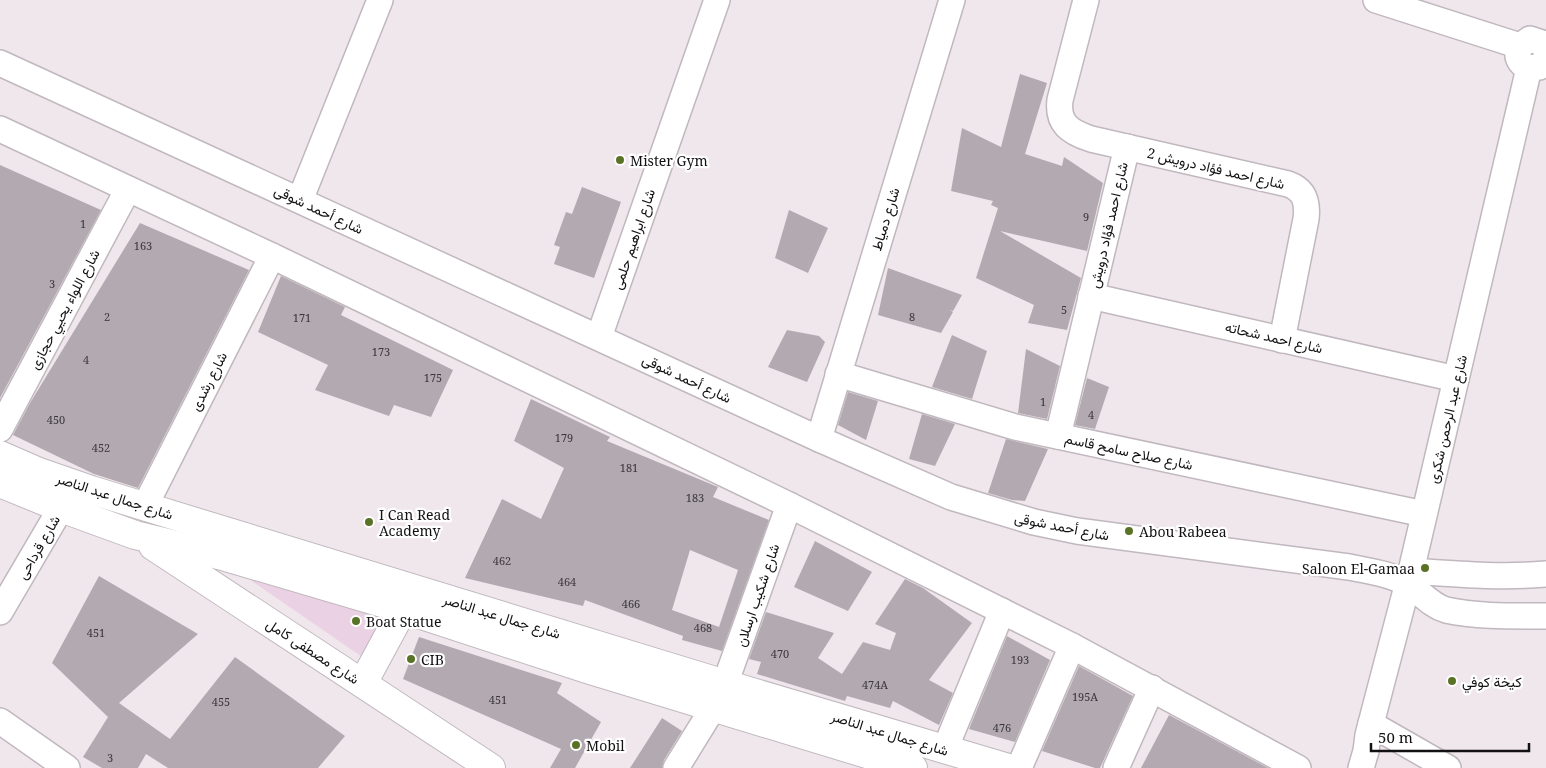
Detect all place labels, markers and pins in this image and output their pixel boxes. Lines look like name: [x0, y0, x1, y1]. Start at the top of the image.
place label: Mister Gym: [630, 151, 708, 170]
marker: Mister Gym: [614, 154, 626, 166]
place label: I Can Read Academy: [379, 505, 450, 540]
marker: I Can Read Academy: [363, 516, 375, 528]
place label: Abou Rabeea: [1139, 522, 1227, 541]
marker: Abou Rabeea: [1123, 525, 1135, 537]
place label: Saloon El-Gamaa: [1302, 559, 1415, 578]
marker: Saloon El-Gamaa: [1419, 562, 1431, 574]
place label: Boat Statue: [366, 612, 441, 631]
marker: Boat Statue: [350, 615, 362, 627]
place label: CIB: [421, 650, 444, 669]
marker: CIB: [405, 653, 417, 665]
place label: كيخة كوفي: [1462, 672, 1522, 694]
marker: كيخة كوفي: [1446, 675, 1458, 687]
place label: Mobil: [586, 736, 625, 755]
marker: Mobil: [570, 739, 582, 751]

